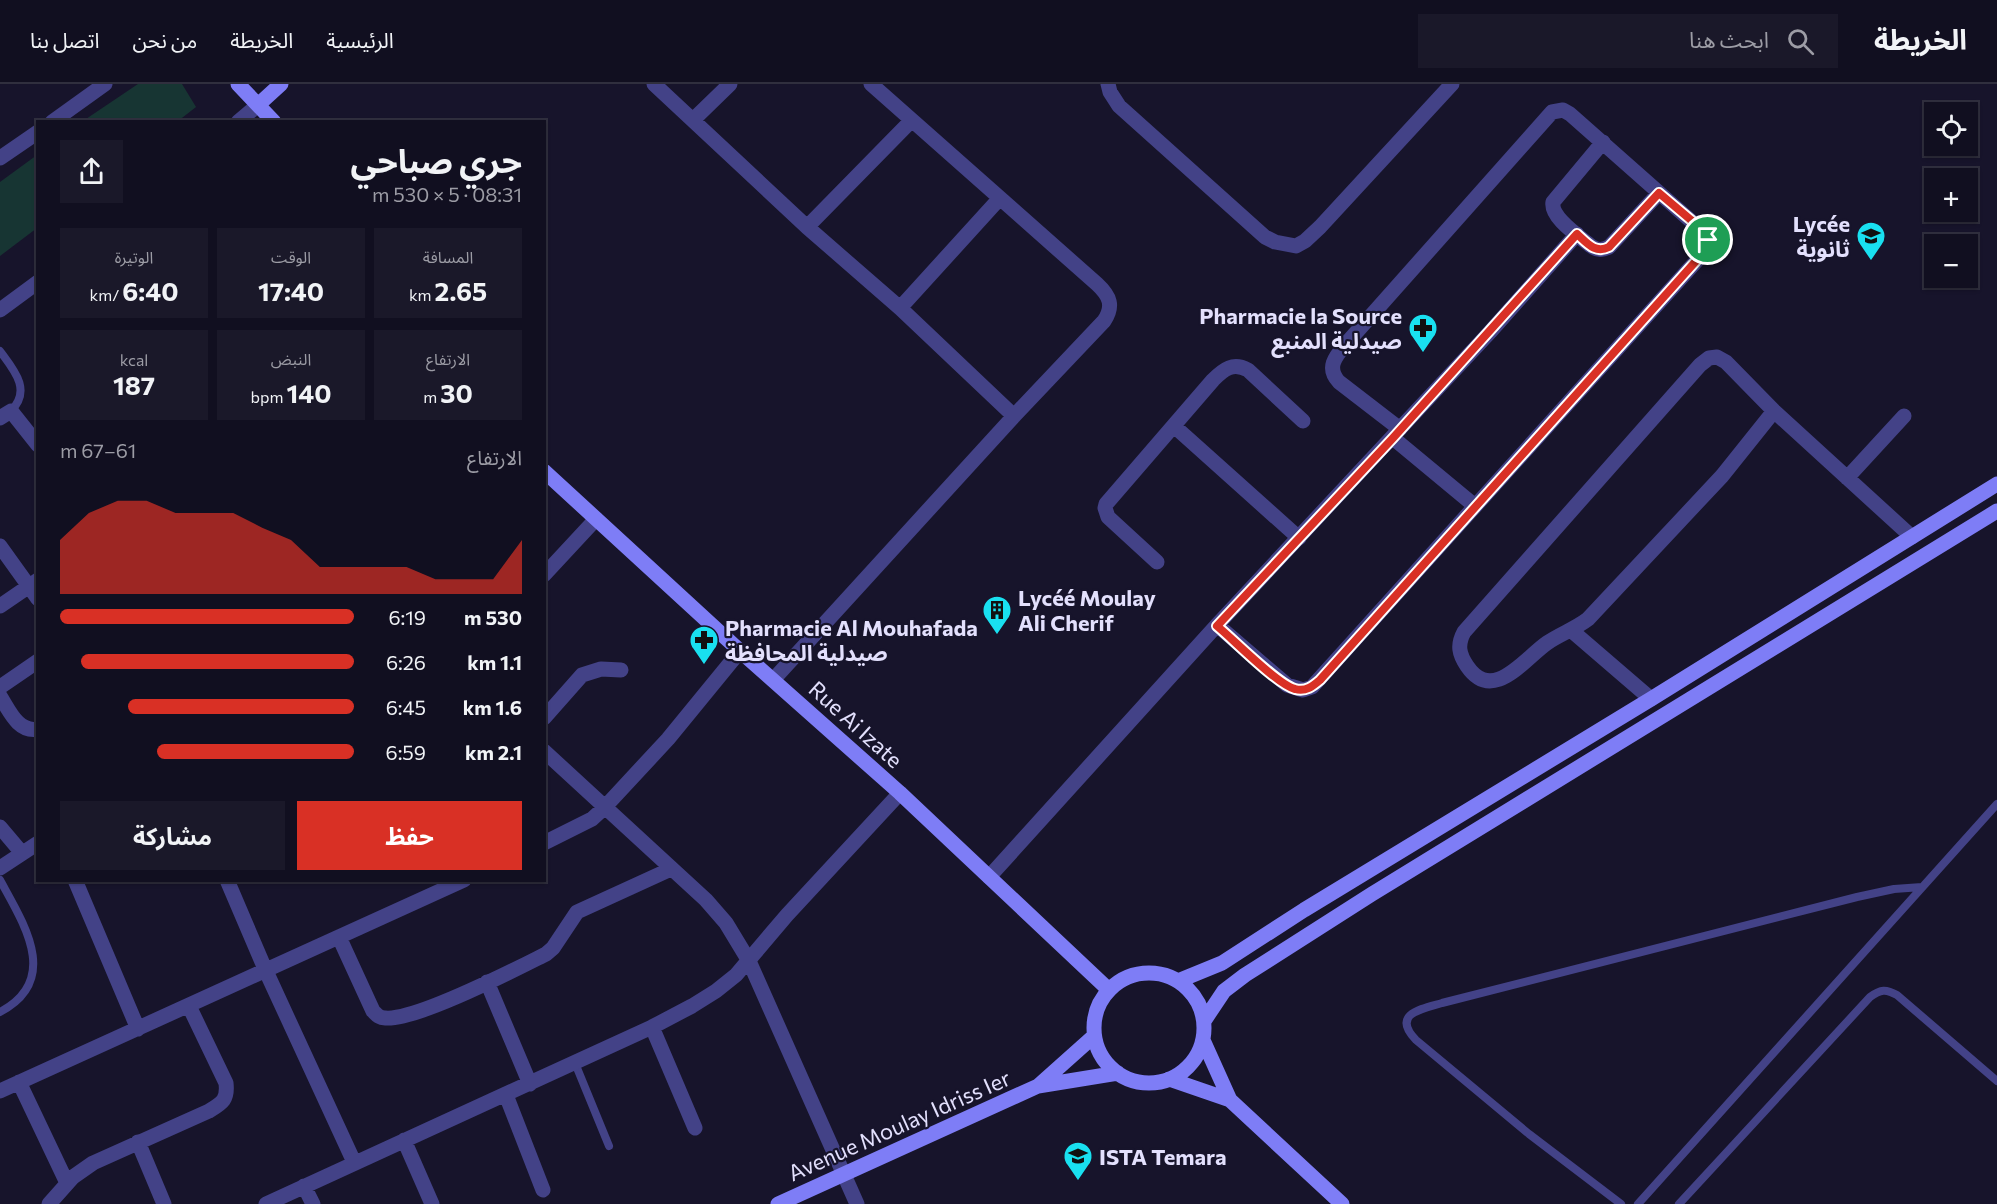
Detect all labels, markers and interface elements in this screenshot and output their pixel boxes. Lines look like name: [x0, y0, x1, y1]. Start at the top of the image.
search box: [1418, 14, 1838, 68]
text: الخريطة: [1874, 22, 1967, 56]
icon: search: [1784, 25, 1817, 58]
text: ابحث هنا: [1689, 26, 1769, 53]
text: اتصل بنا: [30, 27, 100, 52]
text: من نحن: [133, 27, 197, 52]
text: الخريطة: [230, 27, 293, 52]
text: الرئيسية: [326, 27, 394, 52]
map controls: [1924, 102, 1978, 288]
button: locate: [1924, 102, 1978, 156]
text: جري صباحي: [351, 139, 522, 180]
button: share: [60, 140, 123, 203]
button: +: [1924, 168, 1978, 222]
text: 08:31 · 5 × 530 m: [372, 182, 522, 206]
place label: Lycée ثانوية: [1793, 210, 1850, 262]
pin: [1682, 214, 1733, 265]
school or university icon: Lycée ثانوية: [1855, 220, 1887, 262]
icon: arrive: [1691, 223, 1724, 256]
button: −: [1924, 234, 1978, 288]
text: الوتيرة: [115, 247, 153, 266]
text: الوقت: [271, 247, 311, 266]
text: المسافة: [423, 247, 473, 266]
text: 6:40: [122, 275, 178, 306]
text: 17:40: [258, 275, 324, 306]
text: 2.65: [435, 275, 487, 306]
text: /km: [90, 285, 122, 304]
text: km: [409, 285, 435, 304]
place label: Pharmacie la Source صيدلية المنبع: [1199, 302, 1402, 358]
pharmacy icon: Pharmacie la Source صيدلية المنبع: [1407, 312, 1439, 354]
text: النبض: [271, 349, 311, 368]
text: الارتفاع: [426, 349, 470, 368]
text: kcal: [120, 350, 148, 369]
text: 187: [113, 369, 155, 400]
text: 140: [286, 377, 331, 408]
text: 30: [440, 377, 473, 408]
text: bpm: [251, 387, 286, 406]
text: m: [423, 387, 440, 406]
text: 61–67 m: [60, 438, 136, 462]
text: الارتفاع: [467, 445, 522, 469]
place label: Lycéé Moulay Ali Cherif: [1018, 584, 1156, 636]
building icon: Lycéé Moulay Ali Cherif: [981, 594, 1013, 636]
text: 6:19: [388, 605, 426, 629]
text: 530 m: [464, 605, 522, 629]
place label: Pharmacie Al Mouhafada صيدلية المحافظة: [725, 614, 978, 666]
pharmacy icon: Pharmacie Al Mouhafada صيدلية المحافظة: [688, 624, 720, 666]
text: 6:26: [386, 650, 426, 674]
text: 1.1 km: [467, 650, 522, 674]
street label: Rue Ai Izate: [804, 675, 908, 773]
text: 6:45: [386, 695, 426, 719]
text: 1.6 km: [463, 695, 522, 719]
text: 6:59: [386, 740, 426, 764]
text: 2.1 km: [465, 740, 522, 764]
button: مشاركة: [60, 801, 285, 870]
button: حفظ: [297, 801, 522, 870]
street label: Avenue Moulay Idriss Ier: [784, 1064, 1015, 1186]
school or university icon: ISTA Temara: [1062, 1140, 1094, 1182]
place label: ISTA Temara: [1099, 1143, 1227, 1170]

